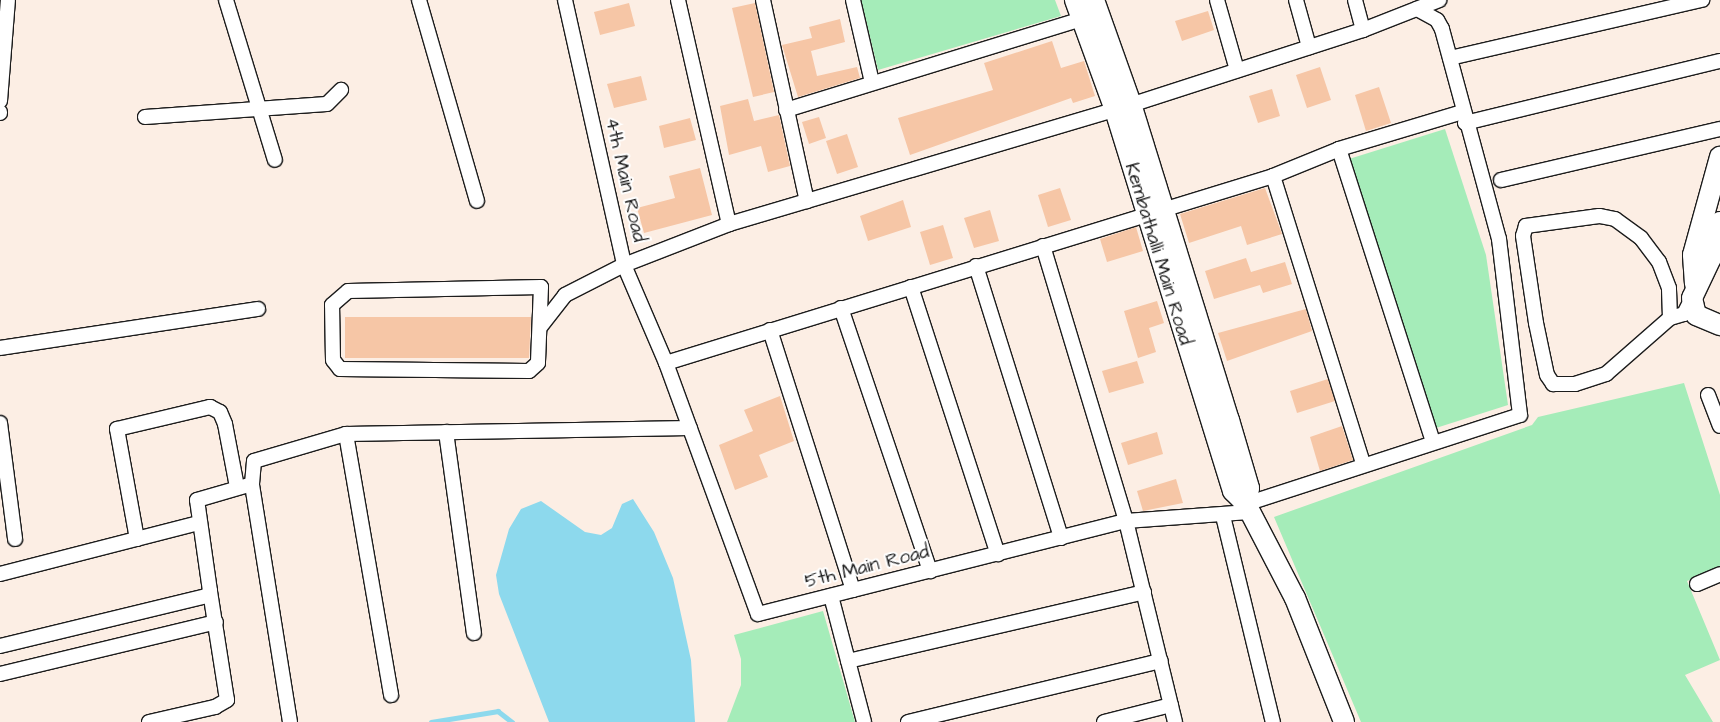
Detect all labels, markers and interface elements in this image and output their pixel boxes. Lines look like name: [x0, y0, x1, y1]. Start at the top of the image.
street label: 4th Main Road: [600, 116, 650, 244]
street label: Kembathalli Main Road: [1119, 160, 1197, 348]
street label: 5th Main Road: [803, 541, 931, 593]

